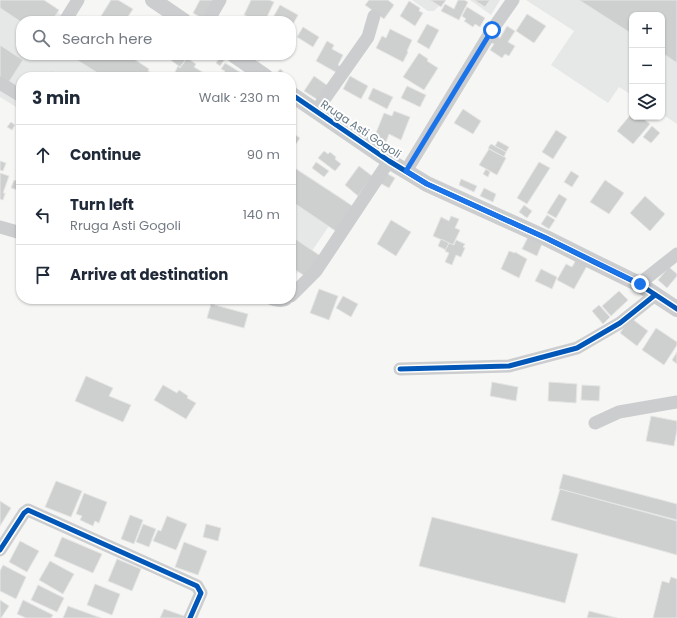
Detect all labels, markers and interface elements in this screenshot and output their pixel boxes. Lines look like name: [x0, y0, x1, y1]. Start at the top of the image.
map controls: [629, 12, 665, 120]
button: +: [629, 12, 665, 48]
search box: [16, 16, 296, 60]
route start: [483, 21, 501, 39]
icon: search: [30, 27, 52, 49]
text: Search here: [62, 28, 152, 49]
button: −: [629, 48, 665, 84]
button: layers: [629, 84, 665, 120]
text: 3 min: [32, 86, 80, 110]
text: Walk · 230 m: [199, 88, 280, 107]
street label: Rruga Asti Gogoli: [318, 96, 405, 162]
icon: ahead: [32, 144, 54, 166]
text: Continue: [70, 144, 141, 165]
text: 90 m: [247, 145, 280, 164]
text: Turn left: [70, 194, 134, 215]
icon: left: [32, 204, 54, 226]
text: 140 m: [243, 205, 280, 224]
text: Rruga Asti Gogoli: [70, 216, 181, 235]
icon: arrive: [32, 264, 54, 286]
text: Arrive at destination: [70, 264, 228, 285]
route end: [631, 275, 649, 293]

